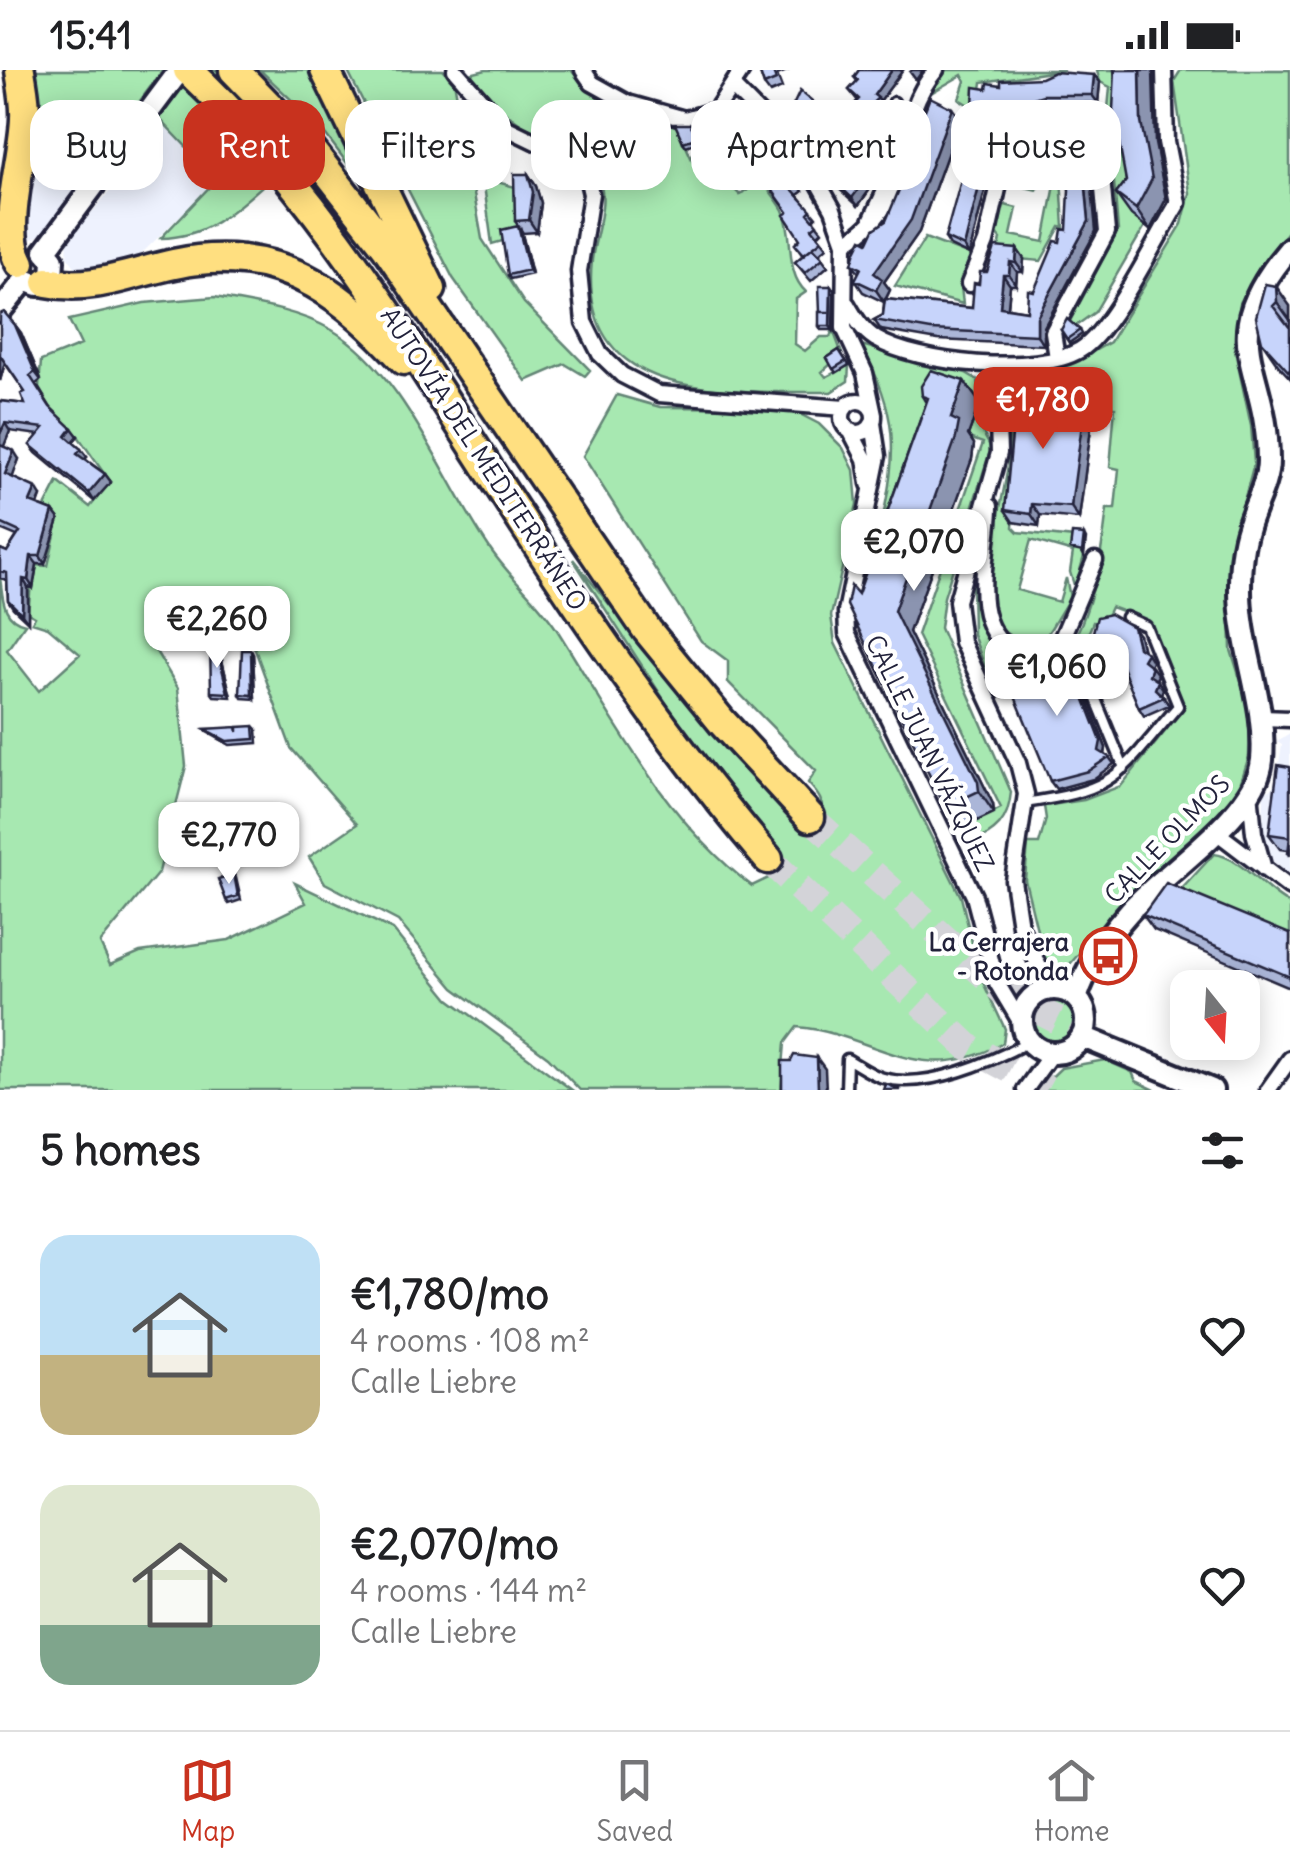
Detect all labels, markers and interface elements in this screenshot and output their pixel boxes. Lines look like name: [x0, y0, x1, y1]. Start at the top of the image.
text: 15:41: [50, 12, 132, 59]
chip: Buy: [30, 100, 163, 190]
chip: Rent: [183, 100, 325, 190]
chip: Filters: [345, 100, 511, 190]
chip: New: [531, 100, 671, 190]
chip: Apartment: [691, 100, 931, 190]
chip: House: [951, 100, 1121, 190]
street label: AUTOVÍA DEL MEDITERRÁNEO: [374, 301, 594, 617]
pin: €1,780: [962, 367, 1124, 452]
text: €1,780: [996, 379, 1090, 420]
pin: €2,070: [833, 509, 995, 594]
text: €2,070: [863, 521, 965, 562]
pin: €2,260: [136, 586, 298, 671]
text: €2,260: [166, 598, 268, 639]
street label: CALLE JUAN VÁZQUEZ: [859, 629, 1001, 877]
pin: €1,060: [976, 634, 1138, 719]
text: €1,060: [1007, 646, 1107, 687]
street label: CALLE OLMOS: [1098, 768, 1236, 910]
pin: €2,770: [148, 802, 310, 887]
text: €2,770: [180, 814, 278, 855]
place label: La Cerrajera - Rotonda: [928, 926, 1069, 987]
bus stop icon: La Cerrajera - Rotonda: [1078, 926, 1138, 986]
north arrow: [1170, 970, 1260, 1060]
map controls: [1170, 970, 1260, 1060]
icon: filters: [1195, 1123, 1250, 1178]
text: 5 homes: [40, 1124, 201, 1176]
text: €1,780/mo: [350, 1268, 549, 1320]
icon: home: [120, 1275, 240, 1395]
icon: heart: [1195, 1308, 1250, 1363]
text: 4 rooms · 108 m²: [350, 1320, 590, 1361]
text: Calle Liebre: [350, 1361, 517, 1402]
text: €2,070/mo: [350, 1518, 559, 1570]
icon: home: [120, 1525, 240, 1645]
icon: heart: [1195, 1558, 1250, 1613]
text: 4 rooms · 144 m²: [350, 1570, 587, 1611]
text: Calle Liebre: [350, 1611, 517, 1652]
tab: Map: [180, 1753, 235, 1849]
tab: Saved: [596, 1753, 673, 1849]
tab: Home: [1034, 1753, 1110, 1849]

